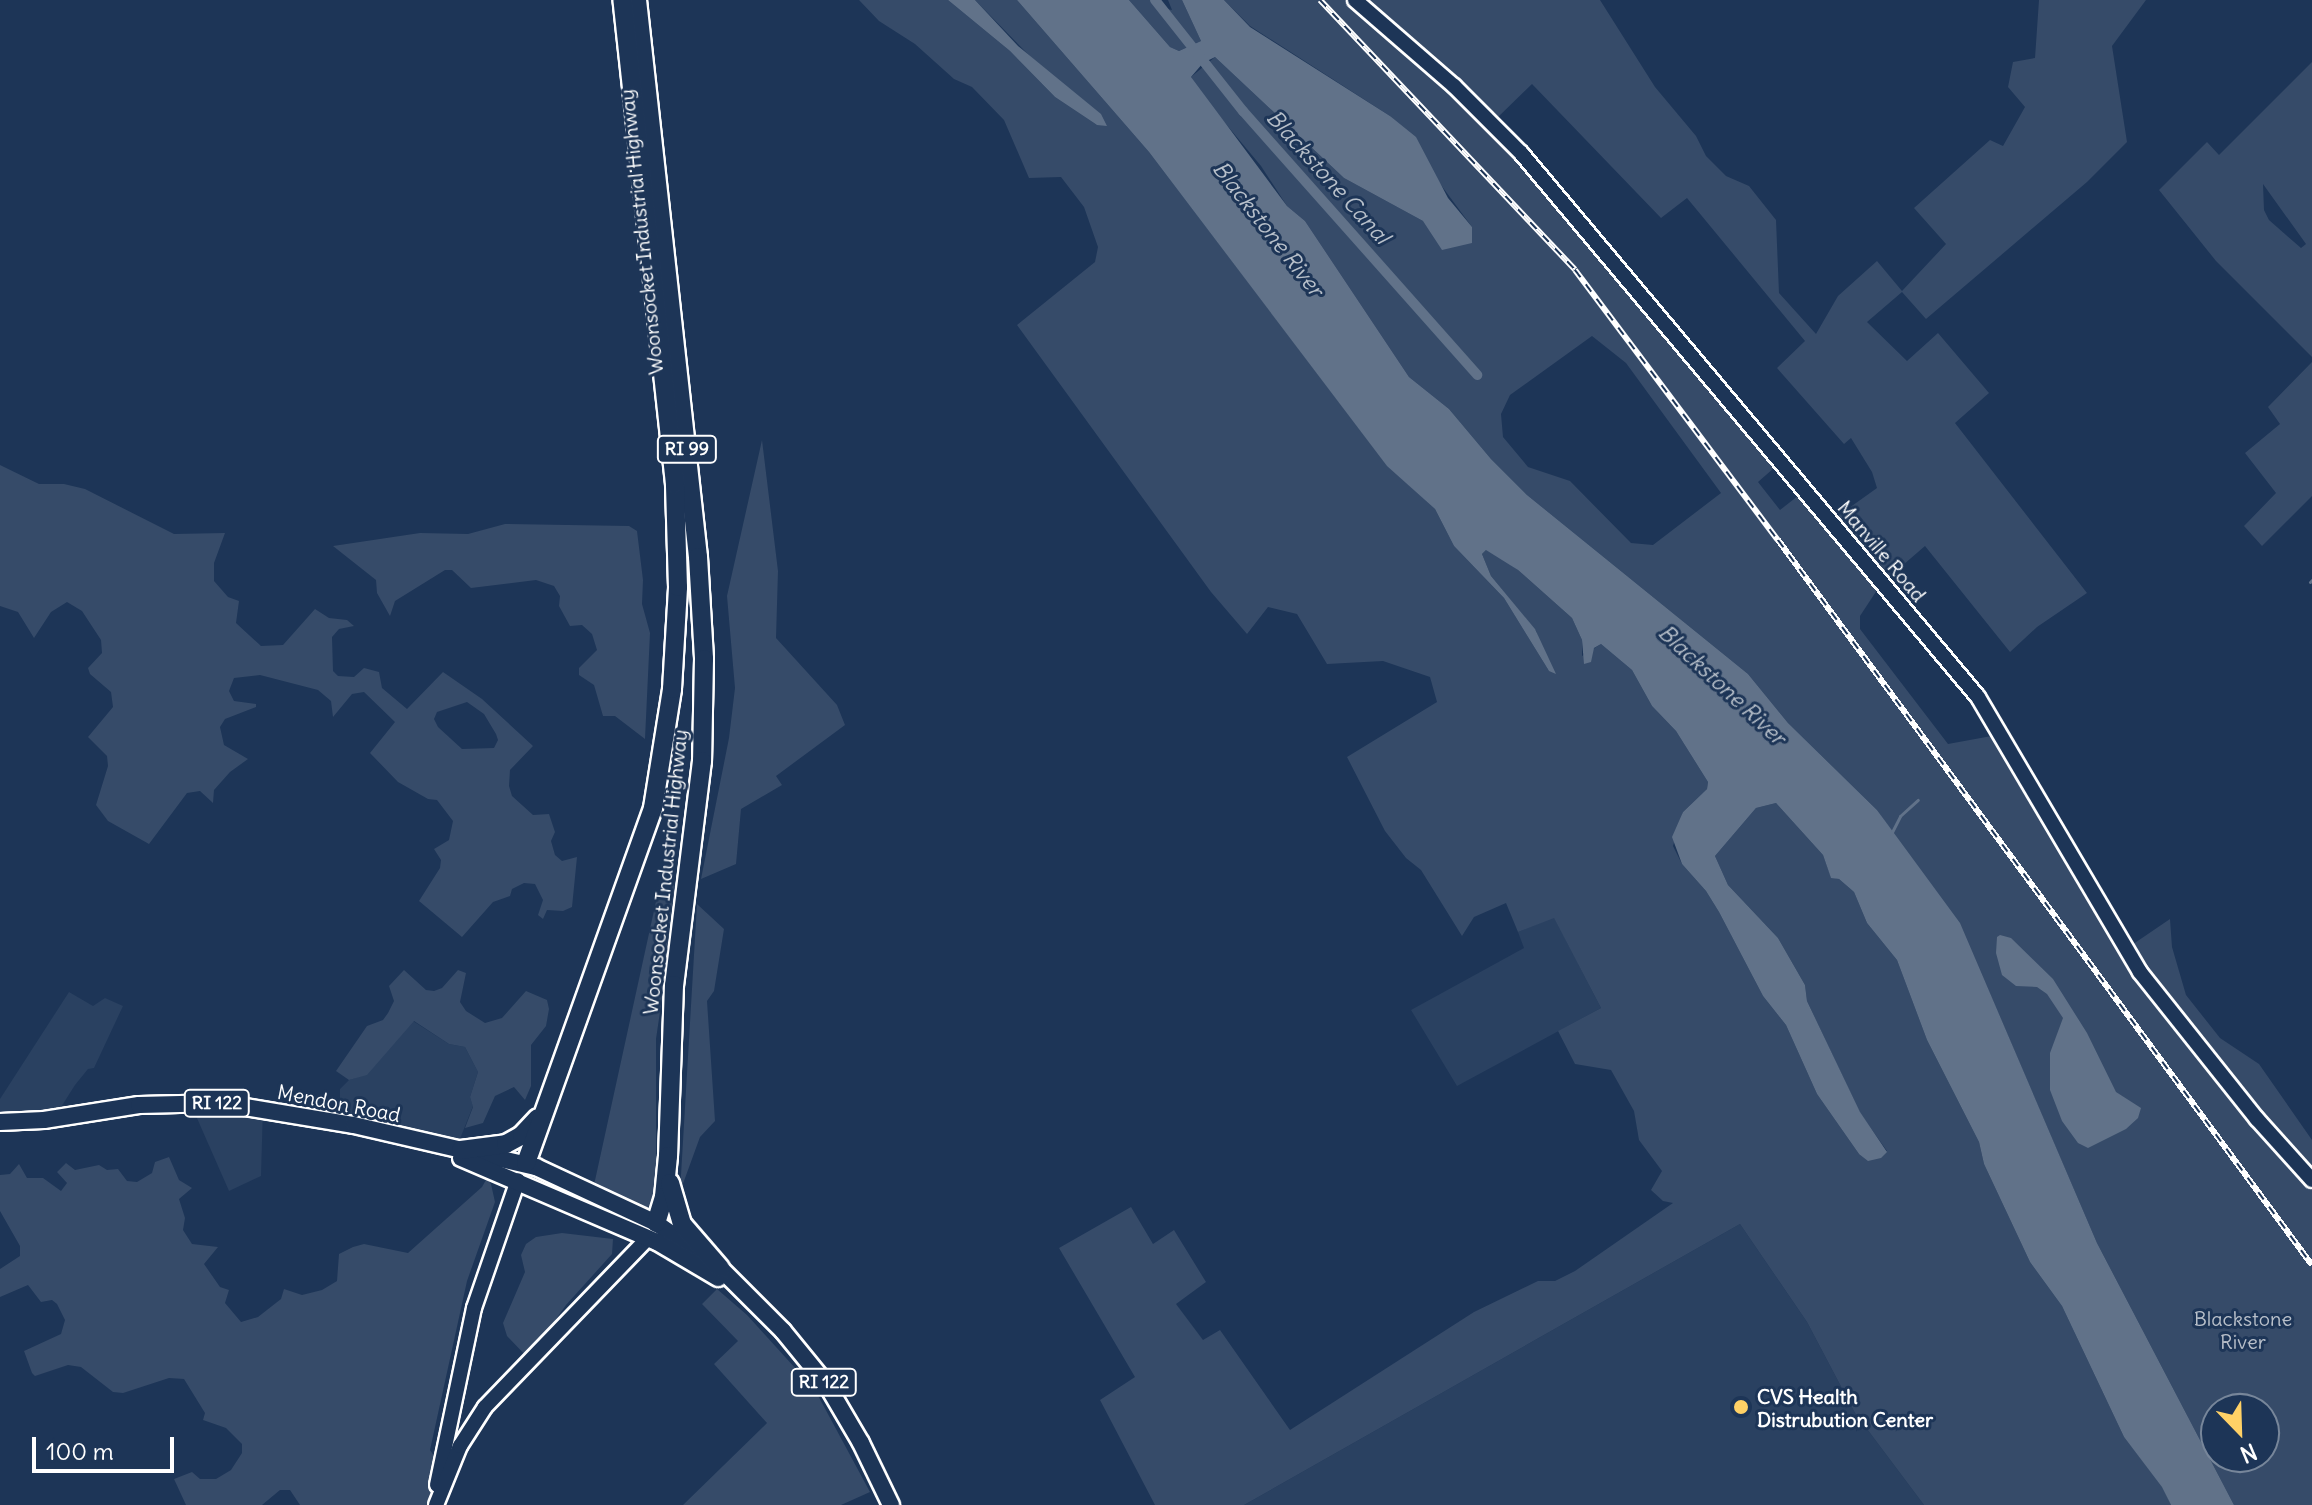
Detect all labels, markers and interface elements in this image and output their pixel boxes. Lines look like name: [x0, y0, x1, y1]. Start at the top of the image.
street label: Woonsocket Industrial Highway: [614, 88, 668, 376]
water label: Blackstone Canal: [1261, 105, 1395, 249]
water label: Blackstone River: [1207, 156, 1329, 302]
road number: RI 99: [655, 435, 719, 463]
street label: Manville Road: [1833, 496, 1931, 606]
water label: Blackstone River: [1653, 619, 1791, 751]
street label: Woonsocket Industrial Highway: [638, 728, 692, 1016]
street label: Mendon Road: [276, 1079, 402, 1127]
road number: RI 122: [183, 1089, 251, 1117]
park label: Blackstone River: [2194, 1307, 2292, 1354]
road number: RI 122: [790, 1368, 858, 1396]
place label: CVS Health Distrubution Center: [1757, 1384, 1933, 1431]
north arrow: [2200, 1393, 2280, 1473]
marker: CVS Health Distrubution Center: [1732, 1398, 1750, 1416]
scale bar: [36, 1421, 178, 1471]
text: 100 m: [46, 1436, 114, 1466]
text: N: [2236, 1437, 2261, 1469]

